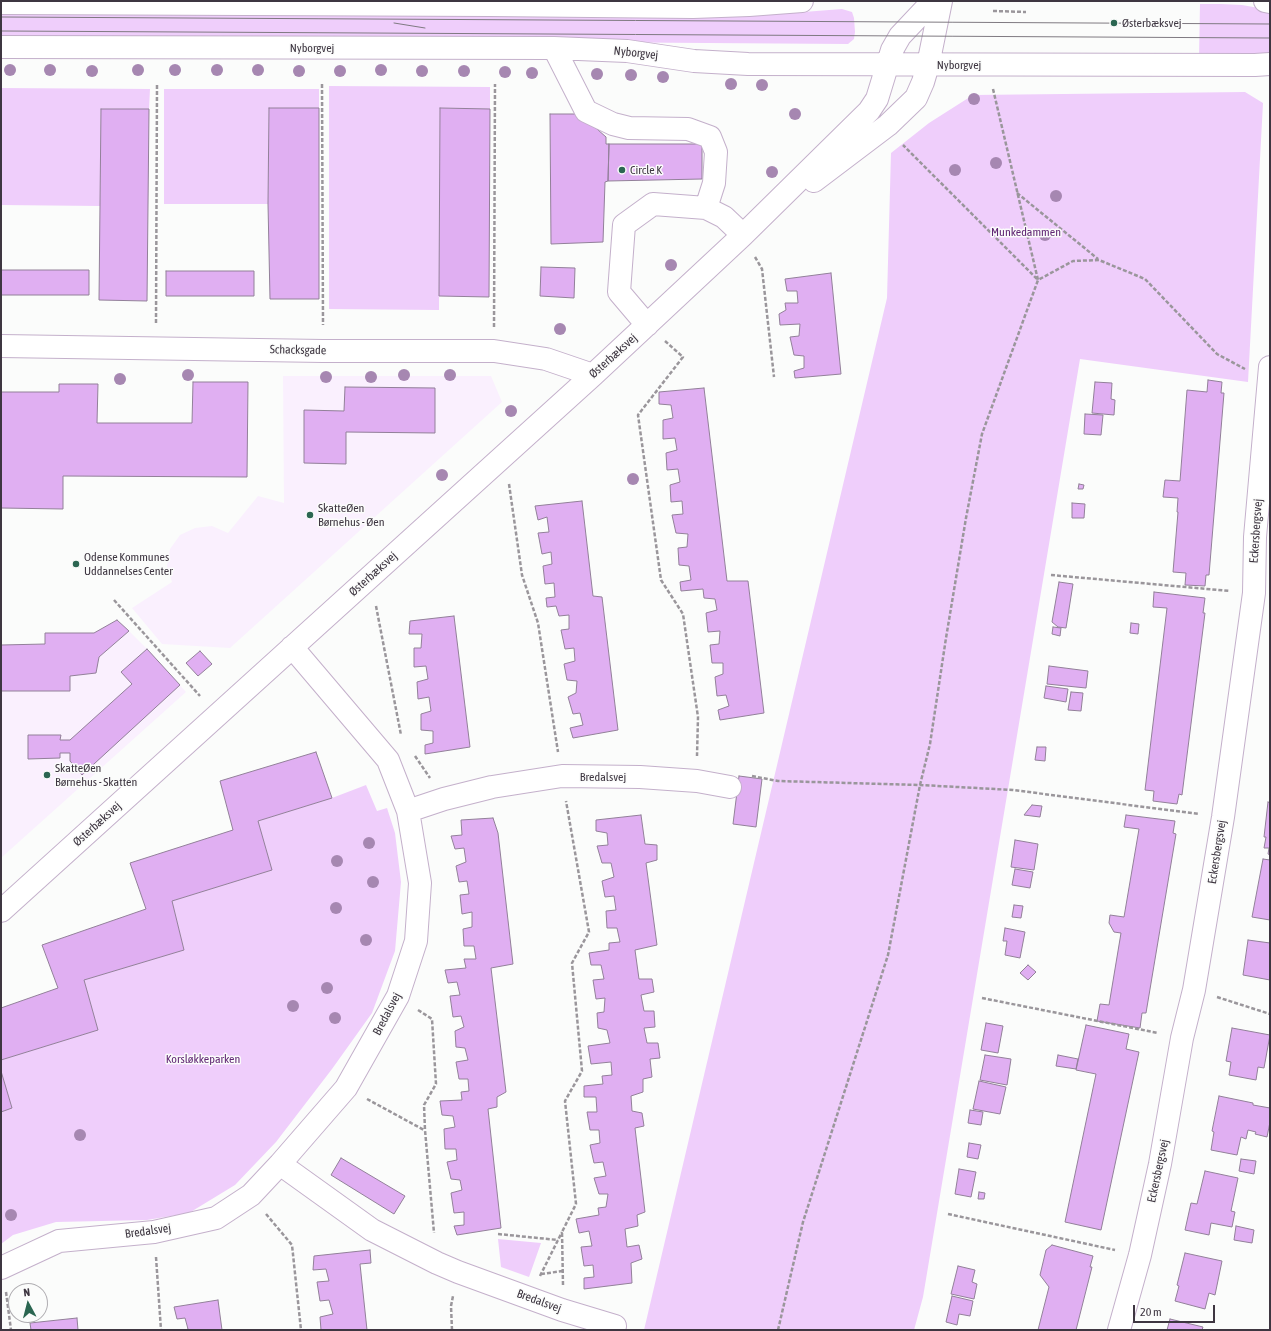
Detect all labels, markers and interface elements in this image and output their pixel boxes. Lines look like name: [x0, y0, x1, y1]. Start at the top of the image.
place label: Østerbæksvej: [1122, 16, 1182, 30]
marker: Østerbæksvej: [1109, 18, 1119, 28]
street label: Nyborgvej: [290, 41, 334, 55]
street label: Nyborgvej: [613, 44, 659, 62]
street label: Nyborgvej: [937, 58, 981, 72]
place label: Circle K: [630, 163, 662, 177]
marker: Circle K: [617, 165, 627, 175]
park label: Munkedammen: [991, 225, 1061, 239]
street label: Østerbæksvej: [586, 331, 640, 381]
street label: Schacksgade: [270, 342, 326, 358]
street label: Eckersbergsvej: [1247, 498, 1265, 564]
place label: SkatteØen Børnehus - Øen: [318, 501, 385, 529]
marker: SkatteØen Børnehus - Øen: [305, 510, 315, 520]
street label: Østerbæksvej: [346, 549, 400, 599]
place label: Odense Kommunes Uddannelses Center: [84, 550, 173, 578]
marker: Odense Kommunes Uddannelses Center: [71, 559, 81, 569]
place label: SkatteØen Børnehus - Skatten: [55, 761, 137, 789]
marker: SkatteØen Børnehus - Skatten: [42, 770, 52, 780]
street label: Bredalsvej: [580, 770, 626, 784]
street label: Østerbæksvej: [70, 799, 124, 849]
street label: Eckersbergsvej: [1205, 819, 1229, 885]
street label: Bredalsvej: [370, 990, 404, 1038]
park label: Korsløkkeparken: [166, 1052, 240, 1066]
street label: Eckersbergsvej: [1144, 1138, 1172, 1204]
street label: Bredalsvej: [124, 1221, 172, 1241]
north arrow: [8, 1283, 48, 1323]
text: N: [23, 1286, 31, 1298]
street label: Bredalsvej: [515, 1286, 563, 1316]
scale bar: [1135, 1297, 1217, 1323]
text: 20 m: [1140, 1305, 1162, 1319]

